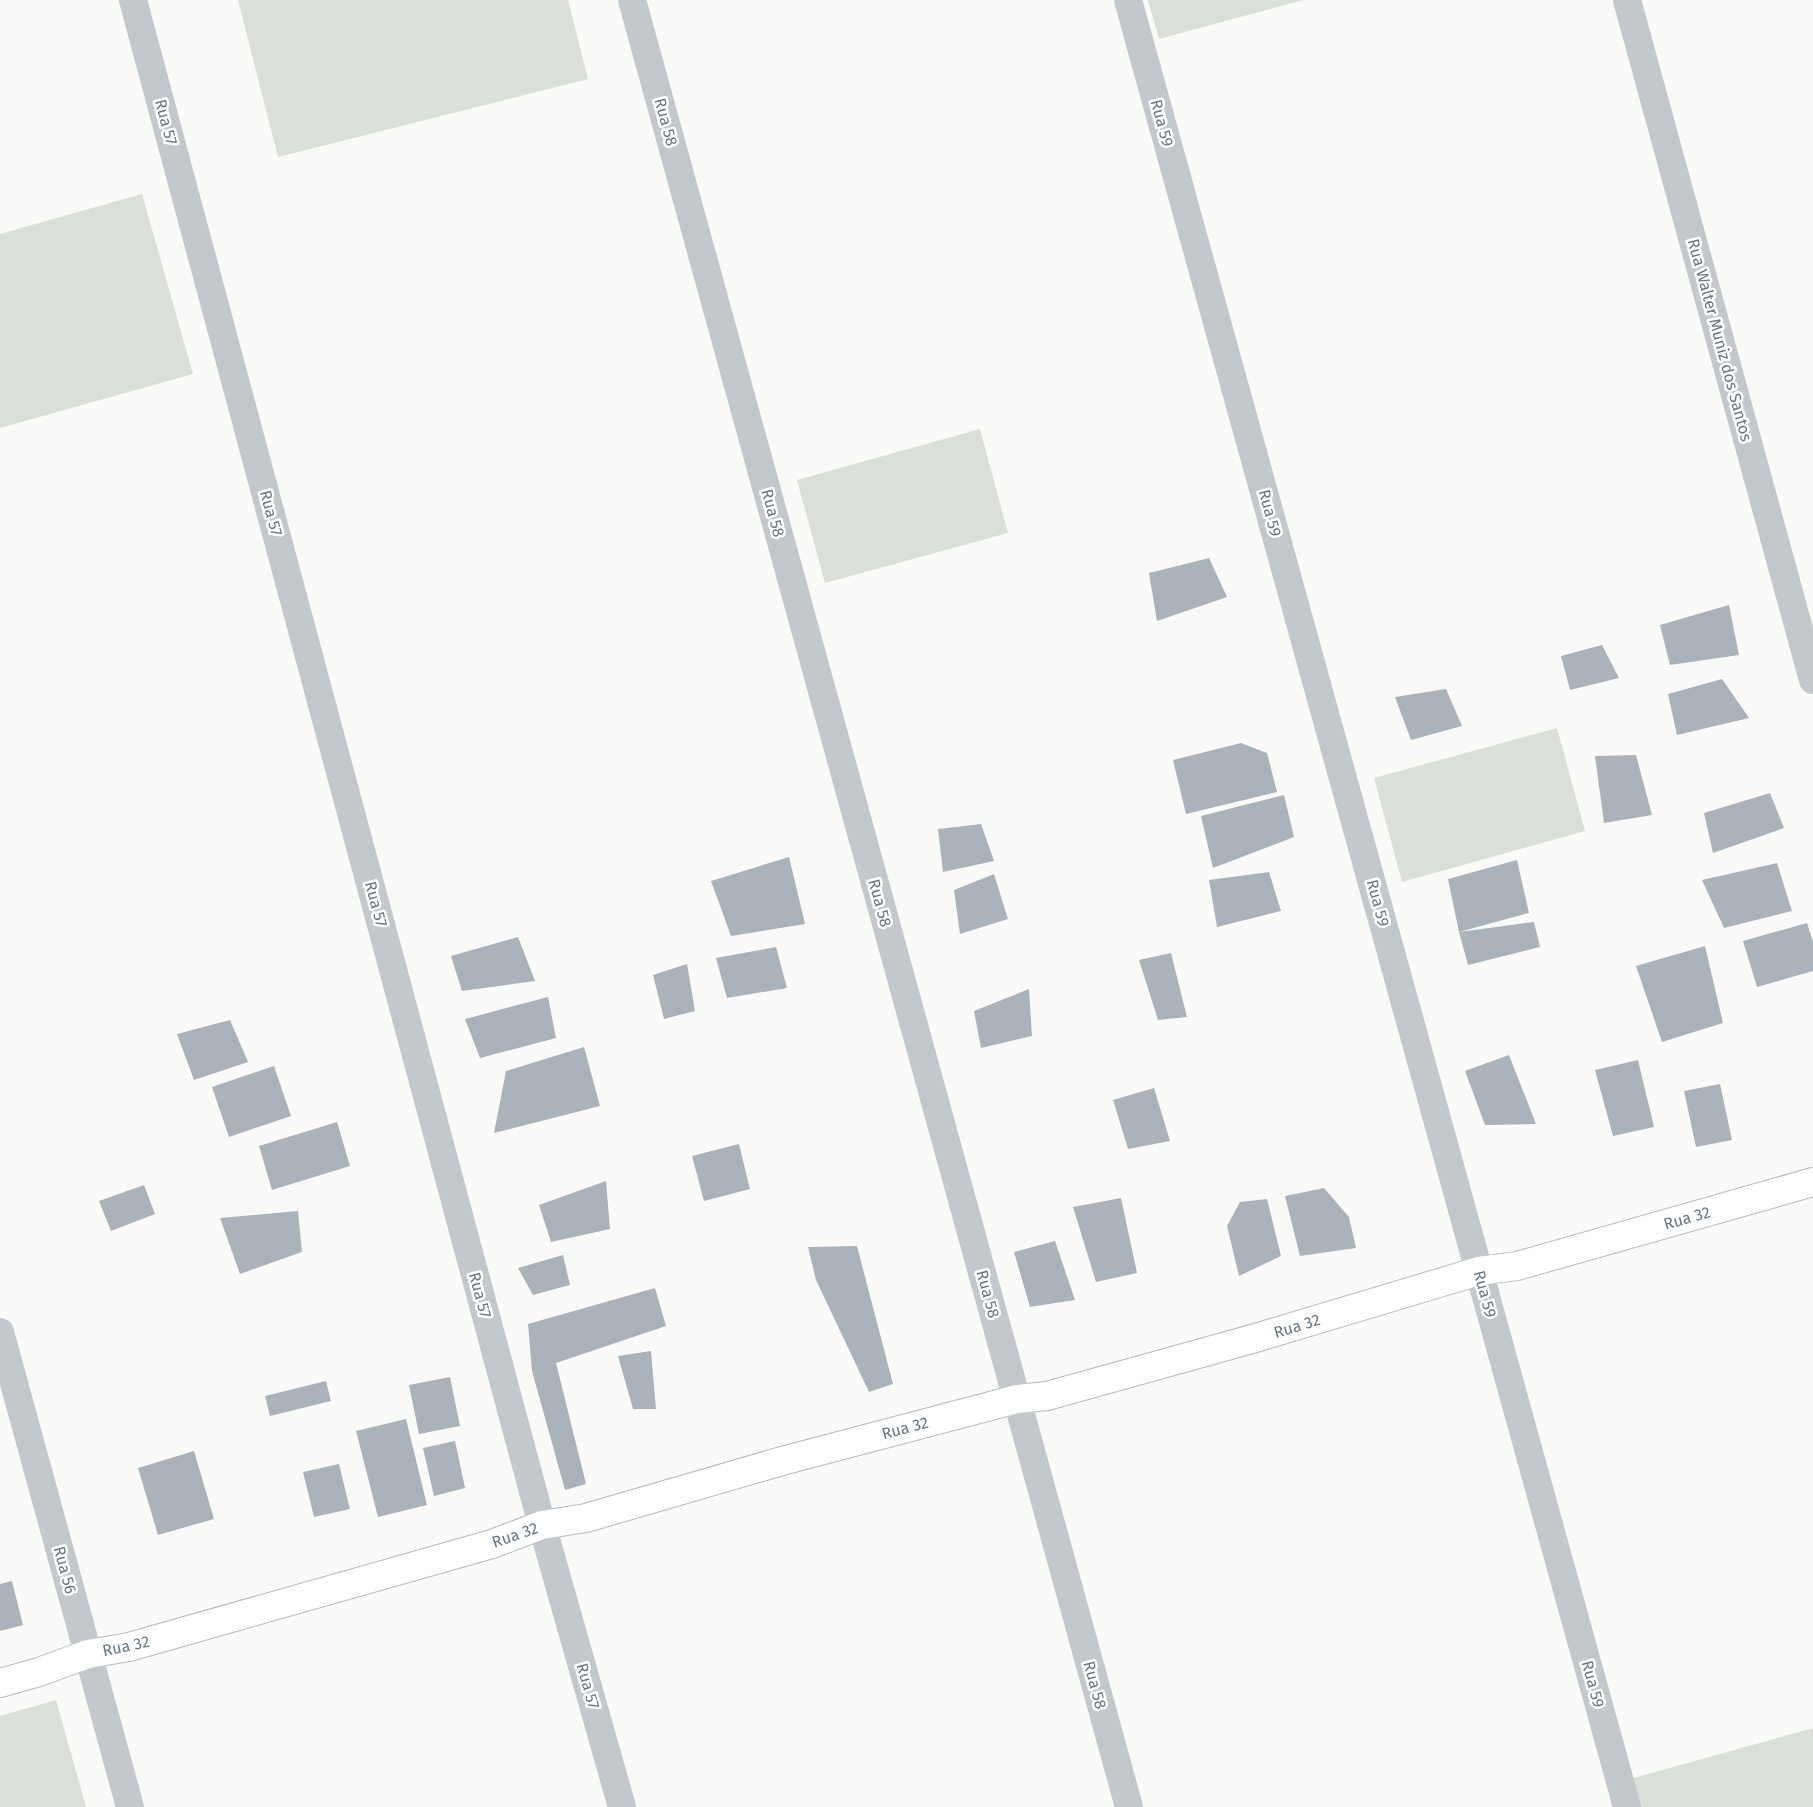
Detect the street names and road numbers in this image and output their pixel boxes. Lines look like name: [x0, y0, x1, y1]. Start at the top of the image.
street label: Rua 58: [651, 96, 682, 148]
street label: Rua 57: [151, 97, 181, 147]
street label: Rua 59: [1147, 97, 1177, 149]
street label: Rua Walter Muniz dos Santos: [1684, 236, 1756, 444]
street label: Rua 58: [758, 487, 789, 539]
street label: Rua 59: [1255, 487, 1285, 539]
street label: Rua 57: [256, 488, 286, 538]
street label: Rua 58: [865, 877, 896, 929]
street label: Rua 59: [1363, 877, 1393, 929]
street label: Rua 57: [361, 879, 391, 929]
street label: Rua 32: [1661, 1202, 1713, 1234]
street label: Rua 58: [973, 1268, 1004, 1320]
street label: Rua 59: [1470, 1268, 1500, 1320]
street label: Rua 57: [465, 1270, 495, 1320]
street label: Rua 32: [1271, 1310, 1323, 1342]
street label: Rua 32: [880, 1413, 931, 1443]
street label: Rua 32: [489, 1518, 541, 1552]
street label: Rua 56: [50, 1544, 80, 1596]
street label: Rua 32: [101, 1632, 151, 1660]
street label: Rua 59: [1578, 1658, 1608, 1710]
street label: Rua 58: [1080, 1659, 1111, 1711]
street label: Rua 57: [572, 1661, 604, 1711]

